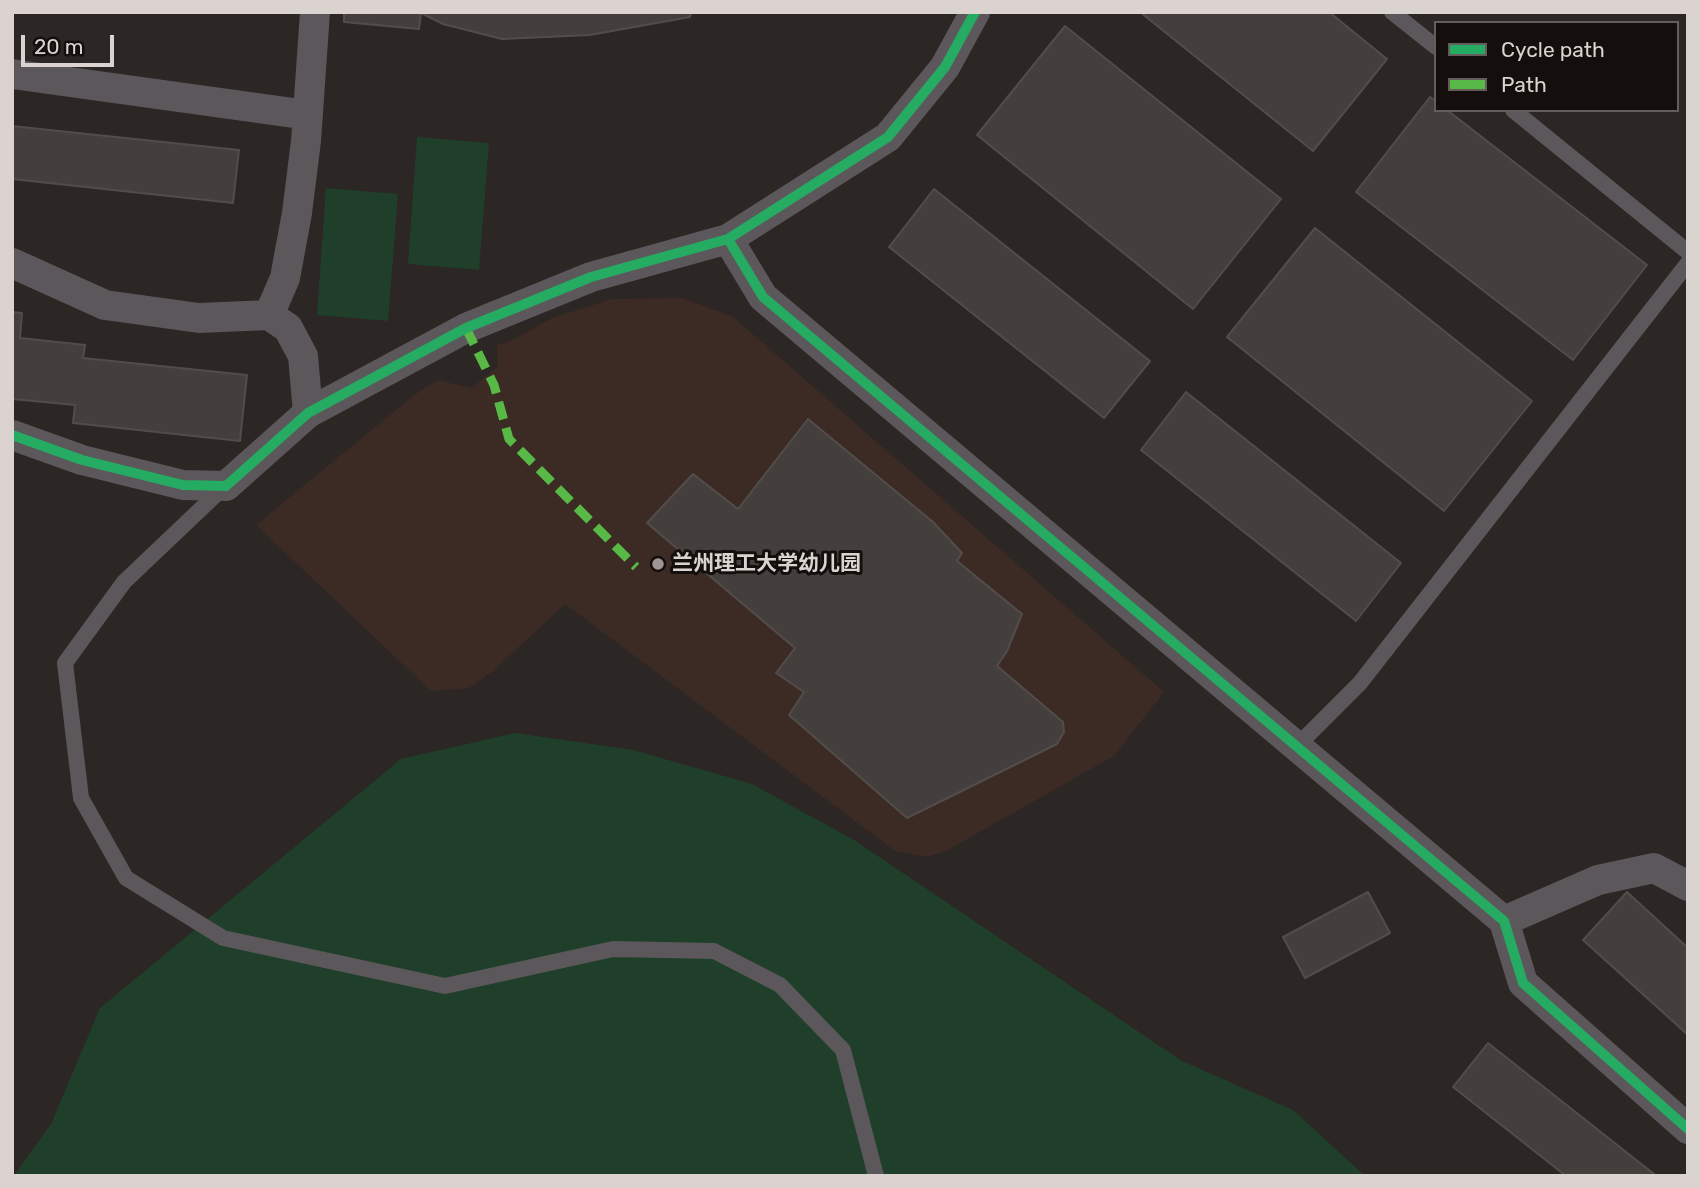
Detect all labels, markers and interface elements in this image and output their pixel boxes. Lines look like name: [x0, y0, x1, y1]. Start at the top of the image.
scale bar: [24, 21, 117, 65]
legend: [1434, 21, 1679, 112]
text: 20 m: [34, 34, 83, 59]
text: Cycle path: [1501, 37, 1605, 62]
text: Path: [1501, 72, 1547, 97]
place label: 兰州理工大学幼儿园: [672, 551, 861, 577]
marker: 兰州理工大学幼儿园: [650, 556, 666, 572]

